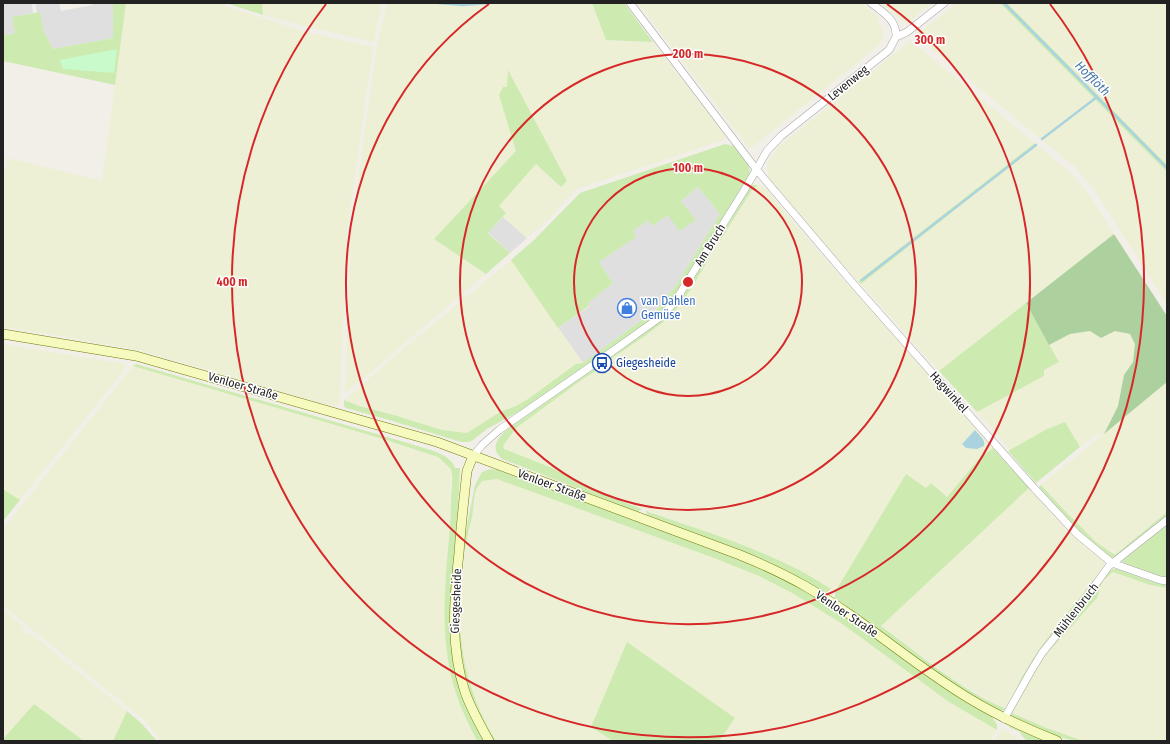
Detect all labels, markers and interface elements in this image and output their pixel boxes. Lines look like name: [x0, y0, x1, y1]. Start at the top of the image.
text: 300 m: [914, 33, 945, 47]
text: 200 m: [672, 47, 703, 61]
water label: Hofflöth: [1072, 58, 1113, 99]
street label: Levenweg: [825, 62, 871, 104]
text: 100 m: [673, 161, 703, 175]
street label: Am Bruch: [692, 221, 728, 269]
text: 400 m: [217, 275, 247, 289]
centre of rings: [681, 275, 695, 289]
place label: van Dahlen Gemüse: [641, 294, 696, 322]
shop icon: van Dahlen Gemüse: [616, 297, 638, 319]
bus stop icon: Giegesheide: [591, 352, 613, 374]
place label: Giegesheide: [616, 356, 676, 370]
street label: Venloer Straße: [206, 369, 280, 403]
street label: Hagwinkel: [927, 369, 971, 415]
street label: Venloer Straße: [516, 466, 588, 504]
street label: Giesgesheide: [448, 568, 464, 634]
street label: Mühlenbruch: [1051, 580, 1101, 640]
street label: Venloer Straße: [813, 588, 881, 640]

